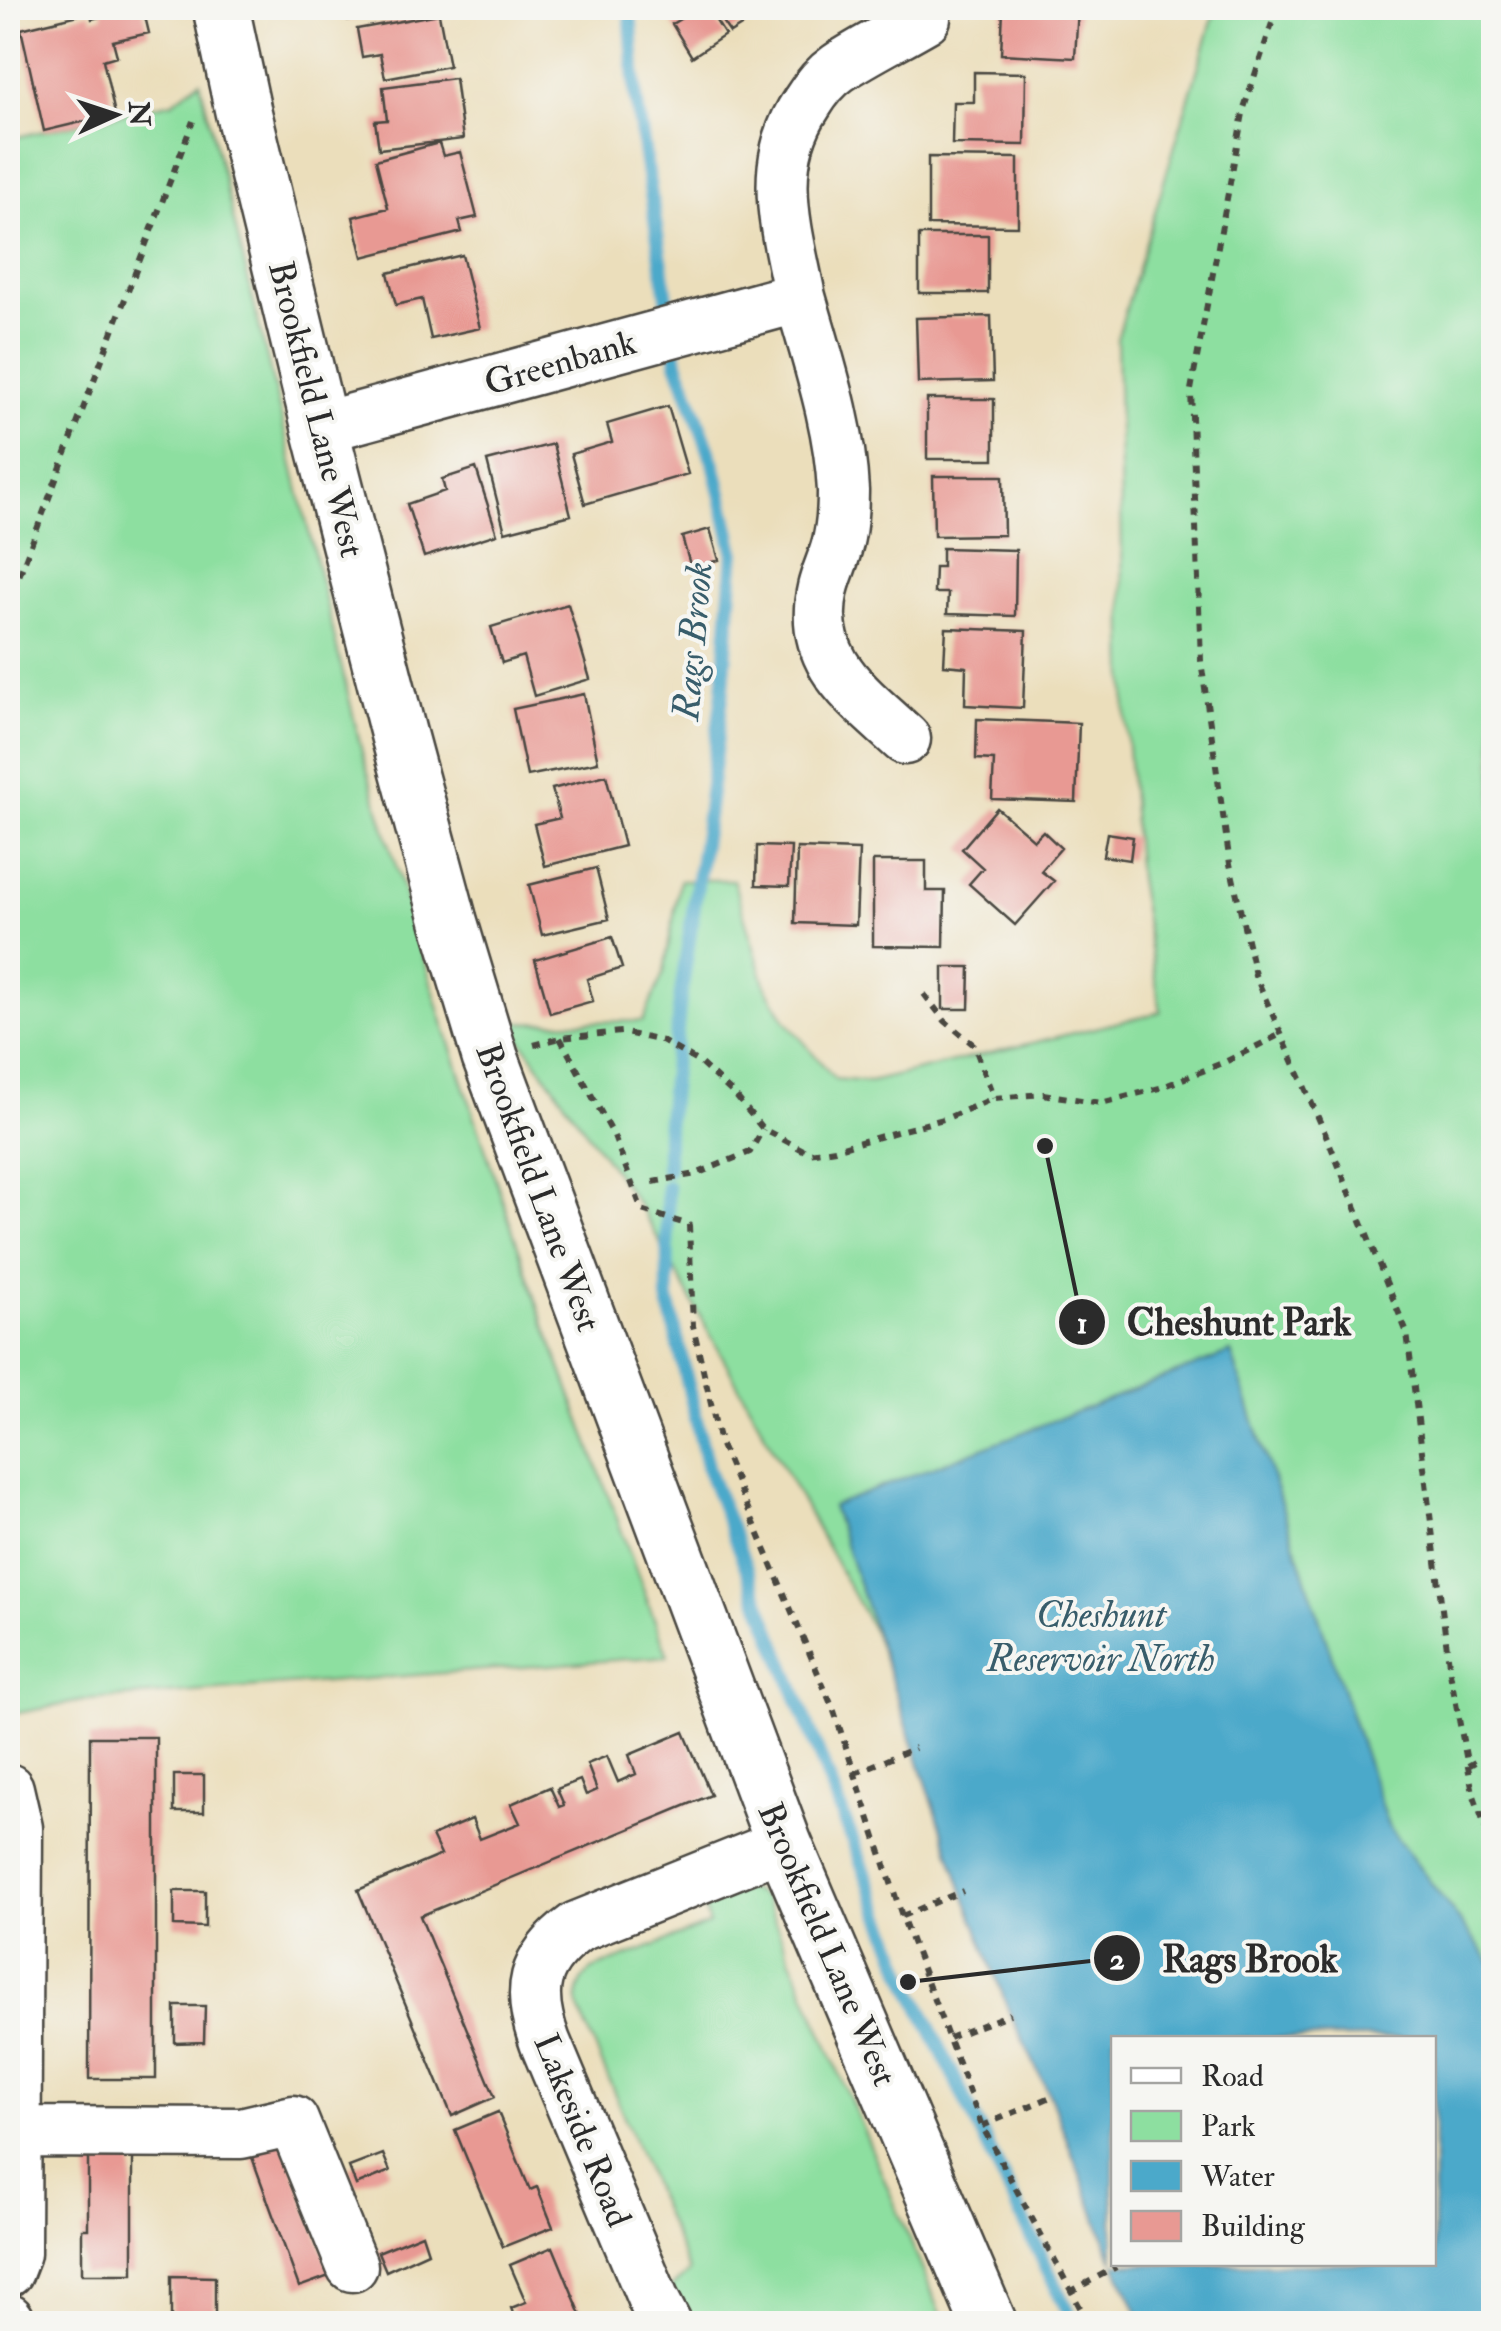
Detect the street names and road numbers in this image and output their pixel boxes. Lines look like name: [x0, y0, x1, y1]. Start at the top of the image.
street label: Brookfield Lane West: [258, 257, 374, 562]
street label: Greenbank: [479, 320, 641, 406]
street label: Brookfield Lane West: [465, 1037, 611, 1337]
street label: Brookfield Lane West: [748, 1796, 907, 2093]
street label: Lakeside Road: [523, 2028, 641, 2233]

